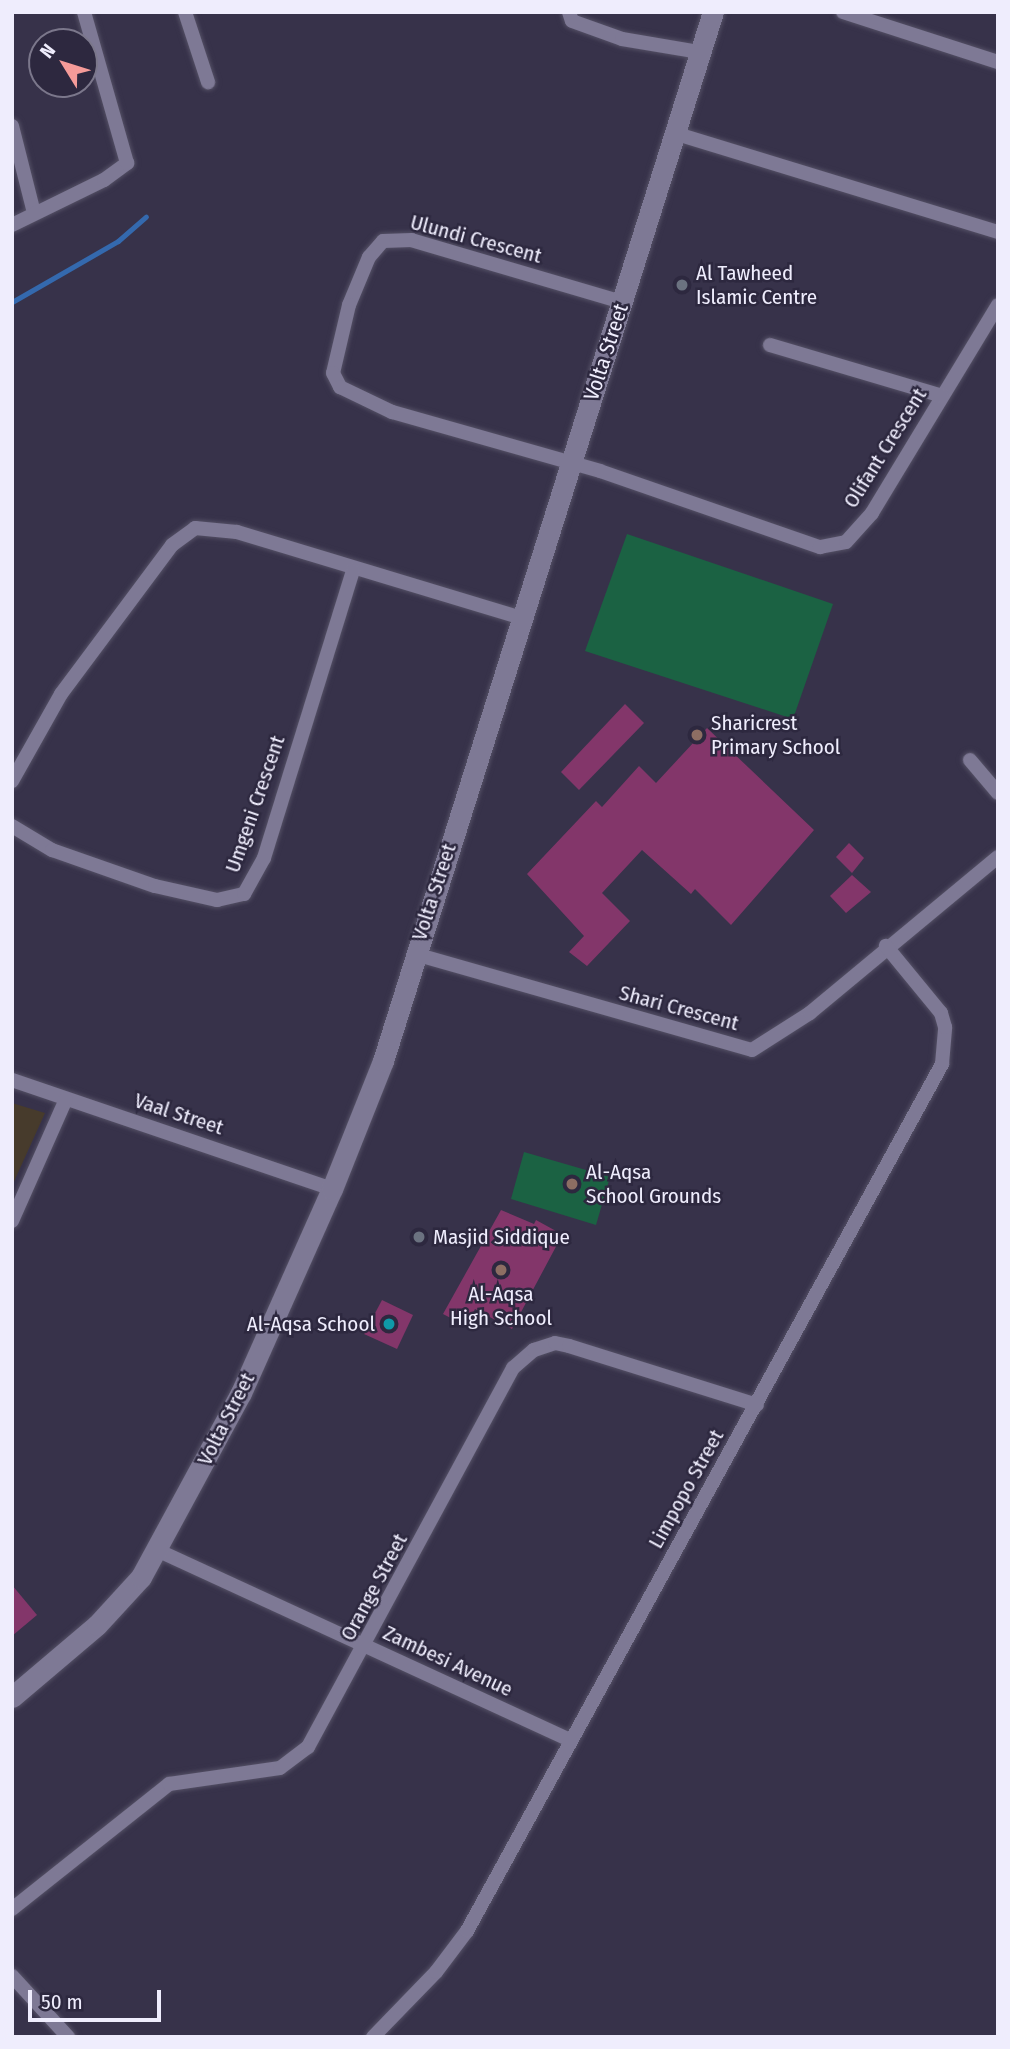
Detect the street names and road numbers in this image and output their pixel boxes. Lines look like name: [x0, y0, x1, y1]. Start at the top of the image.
street label: Ulundi Crescent: [408, 209, 544, 269]
street label: Volta Street: [579, 300, 633, 404]
street label: Olifant Crescent: [838, 383, 932, 513]
street label: Umgeni Crescent: [220, 732, 290, 876]
street label: Volta Street: [407, 840, 461, 944]
street label: Shari Crescent: [616, 980, 742, 1036]
street label: Vaal Street: [131, 1088, 227, 1140]
street label: Volta Street: [192, 1369, 260, 1469]
street label: Limpopo Street: [643, 1425, 729, 1553]
street label: Orange Street: [335, 1529, 413, 1645]
street label: Zambesi Avenue: [379, 1620, 517, 1702]

